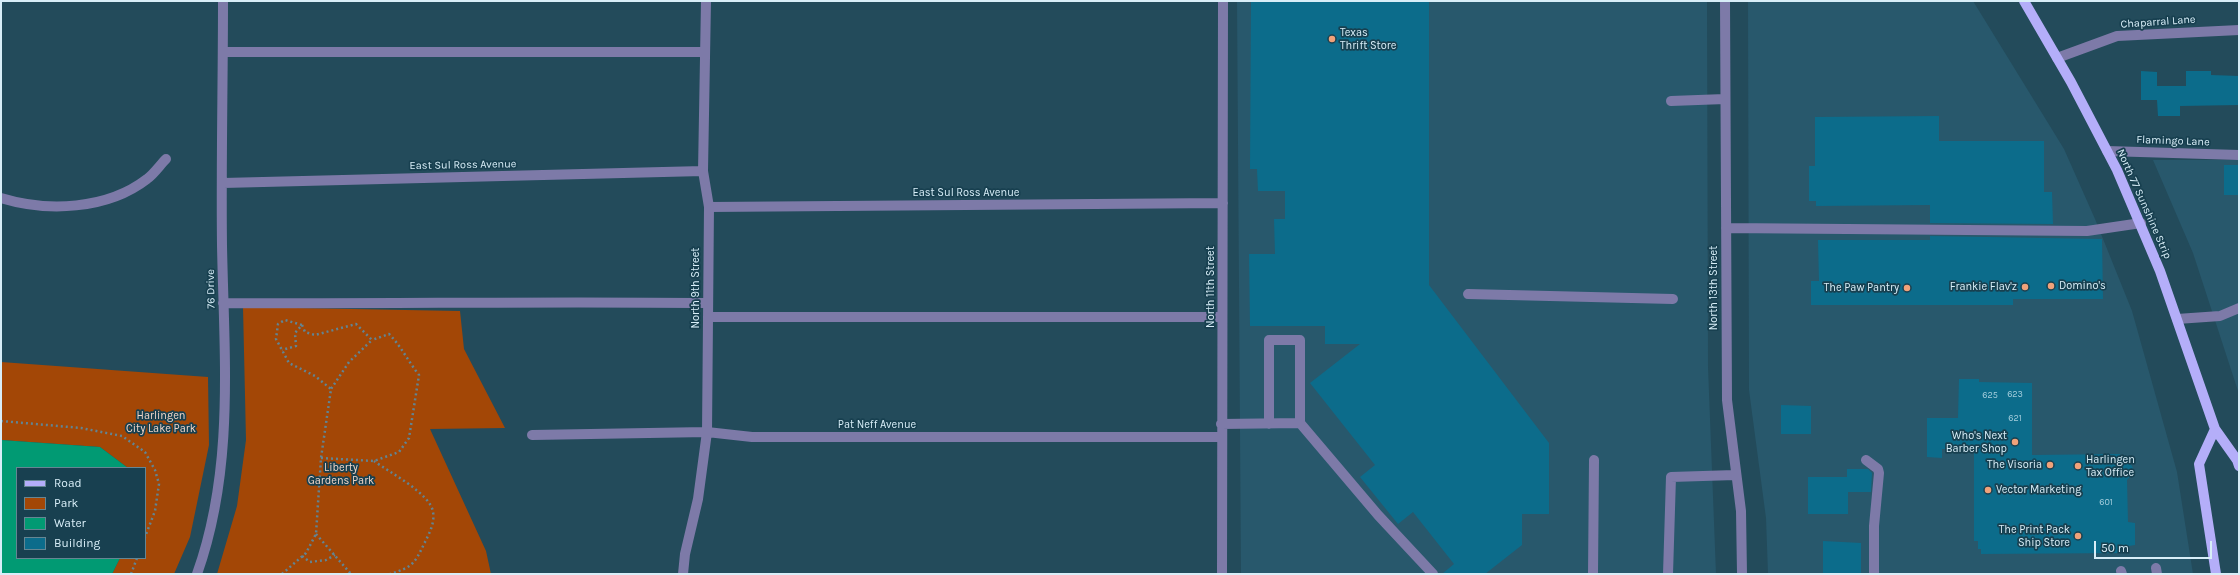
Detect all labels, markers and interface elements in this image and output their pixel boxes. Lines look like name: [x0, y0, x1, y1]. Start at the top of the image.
street label: Chaparral Lane: [2120, 13, 2196, 31]
place label: Texas Thrift Store: [1340, 26, 1396, 52]
marker: Texas Thrift Store: [1327, 34, 1337, 44]
street label: Flamingo Lane: [2136, 133, 2210, 149]
street label: North 77 Sunshine Strip: [2114, 147, 2174, 261]
street label: East Sul Ross Avenue: [409, 157, 517, 173]
street label: East Sul Ross Avenue: [913, 186, 1019, 200]
street label: North 11th Street: [1204, 246, 1218, 328]
street label: North 13th Street: [1707, 246, 1721, 330]
street label: North 9th Street: [689, 248, 703, 328]
street label: 76 Drive: [204, 269, 218, 309]
place label: Domino's: [2059, 279, 2106, 293]
place label: Frankie Flav'z: [1950, 280, 2017, 294]
place label: The Paw Pantry: [1824, 281, 1899, 295]
marker: Domino's: [2046, 281, 2056, 291]
marker: Frankie Flav'z: [2020, 282, 2030, 292]
marker: The Paw Pantry: [1902, 283, 1912, 293]
house number: 623: [2007, 389, 2023, 399]
house number: 625: [1982, 390, 1998, 400]
park label: Harlingen City Lake Park: [126, 409, 196, 435]
house number: 621: [2008, 413, 2022, 423]
street label: Pat Neff Avenue: [838, 418, 916, 432]
place label: Who's Next Barber Shop: [1946, 429, 2007, 455]
marker: Who's Next Barber Shop: [2010, 437, 2020, 447]
place label: Harlingen Tax Office: [2086, 453, 2135, 479]
place label: The Visoria: [1987, 458, 2042, 472]
marker: The Visoria: [2045, 460, 2055, 470]
park label: Liberty Gardens Park: [308, 461, 374, 487]
marker: Harlingen Tax Office: [2073, 461, 2083, 471]
legend: [16, 467, 146, 559]
text: Road: [54, 476, 82, 490]
place label: Vector Marketing: [1996, 483, 2081, 497]
marker: Vector Marketing: [1983, 485, 1993, 495]
text: Park: [54, 496, 78, 510]
house number: 601: [2099, 497, 2113, 507]
text: Water: [54, 516, 86, 530]
place label: The Print Pack Ship Store: [1999, 523, 2070, 549]
marker: The Print Pack Ship Store: [2073, 531, 2083, 541]
scale bar: [2096, 533, 2214, 559]
text: Building: [54, 536, 100, 550]
text: 50 m: [2101, 541, 2129, 555]

